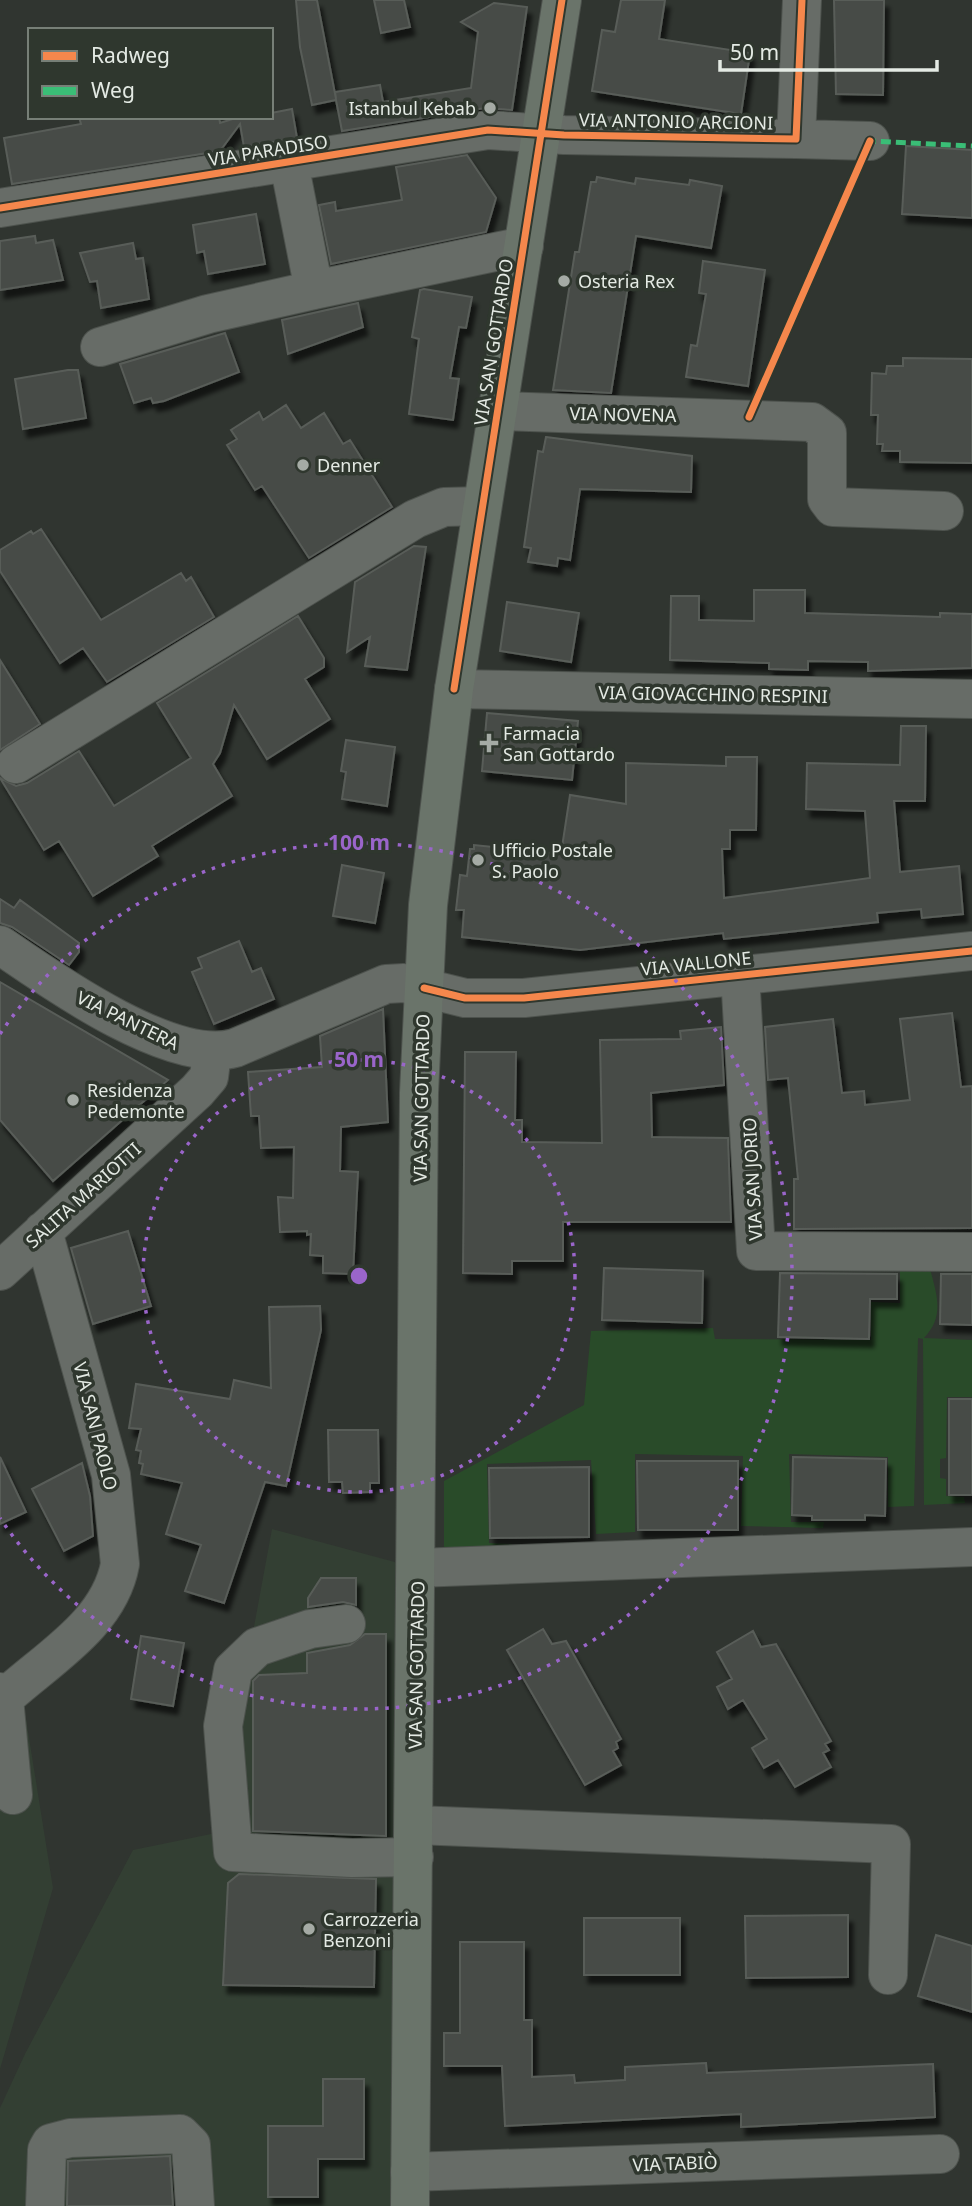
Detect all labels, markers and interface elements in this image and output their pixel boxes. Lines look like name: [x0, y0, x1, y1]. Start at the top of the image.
legend: [28, 28, 273, 119]
scale bar: [720, 28, 937, 72]
text: 50 m: [730, 38, 779, 66]
text: Radweg: [91, 41, 170, 69]
text: Weg: [91, 76, 135, 104]
place label: Istanbul Kebab: [349, 96, 476, 120]
marker: Istanbul Kebab: [482, 100, 498, 116]
street label: VIA ANTONIO ARCIONI: [579, 107, 773, 135]
street label: VIA PARADISO: [207, 129, 329, 171]
street label: VIA SAN GOTTARDO: [468, 257, 518, 427]
place label: Osteria Rex: [578, 269, 675, 293]
marker: Osteria Rex: [556, 273, 572, 289]
street label: VIA NOVENA: [569, 401, 677, 427]
place label: Denner: [317, 453, 381, 477]
marker: Denner: [295, 457, 311, 473]
street label: VIA GIOVACCHINO RESPINI: [598, 680, 828, 708]
place label: Farmacia San Gottardo: [503, 721, 615, 766]
marker: Farmacia San Gottardo: [481, 735, 497, 751]
text: 100 m: [328, 828, 390, 856]
place label: Ufficio Postale S. Paolo: [492, 838, 613, 883]
marker: Ufficio Postale S. Paolo: [470, 852, 486, 868]
street label: VIA VALLONE: [640, 945, 752, 981]
street label: VIA PANTERA: [73, 985, 184, 1055]
street label: VIA SAN GOTTARDO: [408, 1014, 434, 1182]
text: 50 m: [334, 1045, 384, 1073]
place label: Residenza Pedemonte: [87, 1078, 185, 1123]
marker: Residenza Pedemonte: [65, 1092, 81, 1108]
street label: VIA SAN JORIO: [737, 1117, 767, 1241]
street label: SALITA MARIOTTI: [20, 1137, 146, 1253]
centre of rings: [347, 1264, 371, 1288]
street label: VIA SAN PAOLO: [68, 1359, 124, 1493]
street label: VIA SAN GOTTARDO: [403, 1581, 429, 1749]
place label: Carrozzeria Benzoni: [323, 1907, 419, 1952]
marker: Carrozzeria Benzoni: [301, 1921, 317, 1937]
street label: VIA TABIÒ: [632, 2150, 718, 2176]

